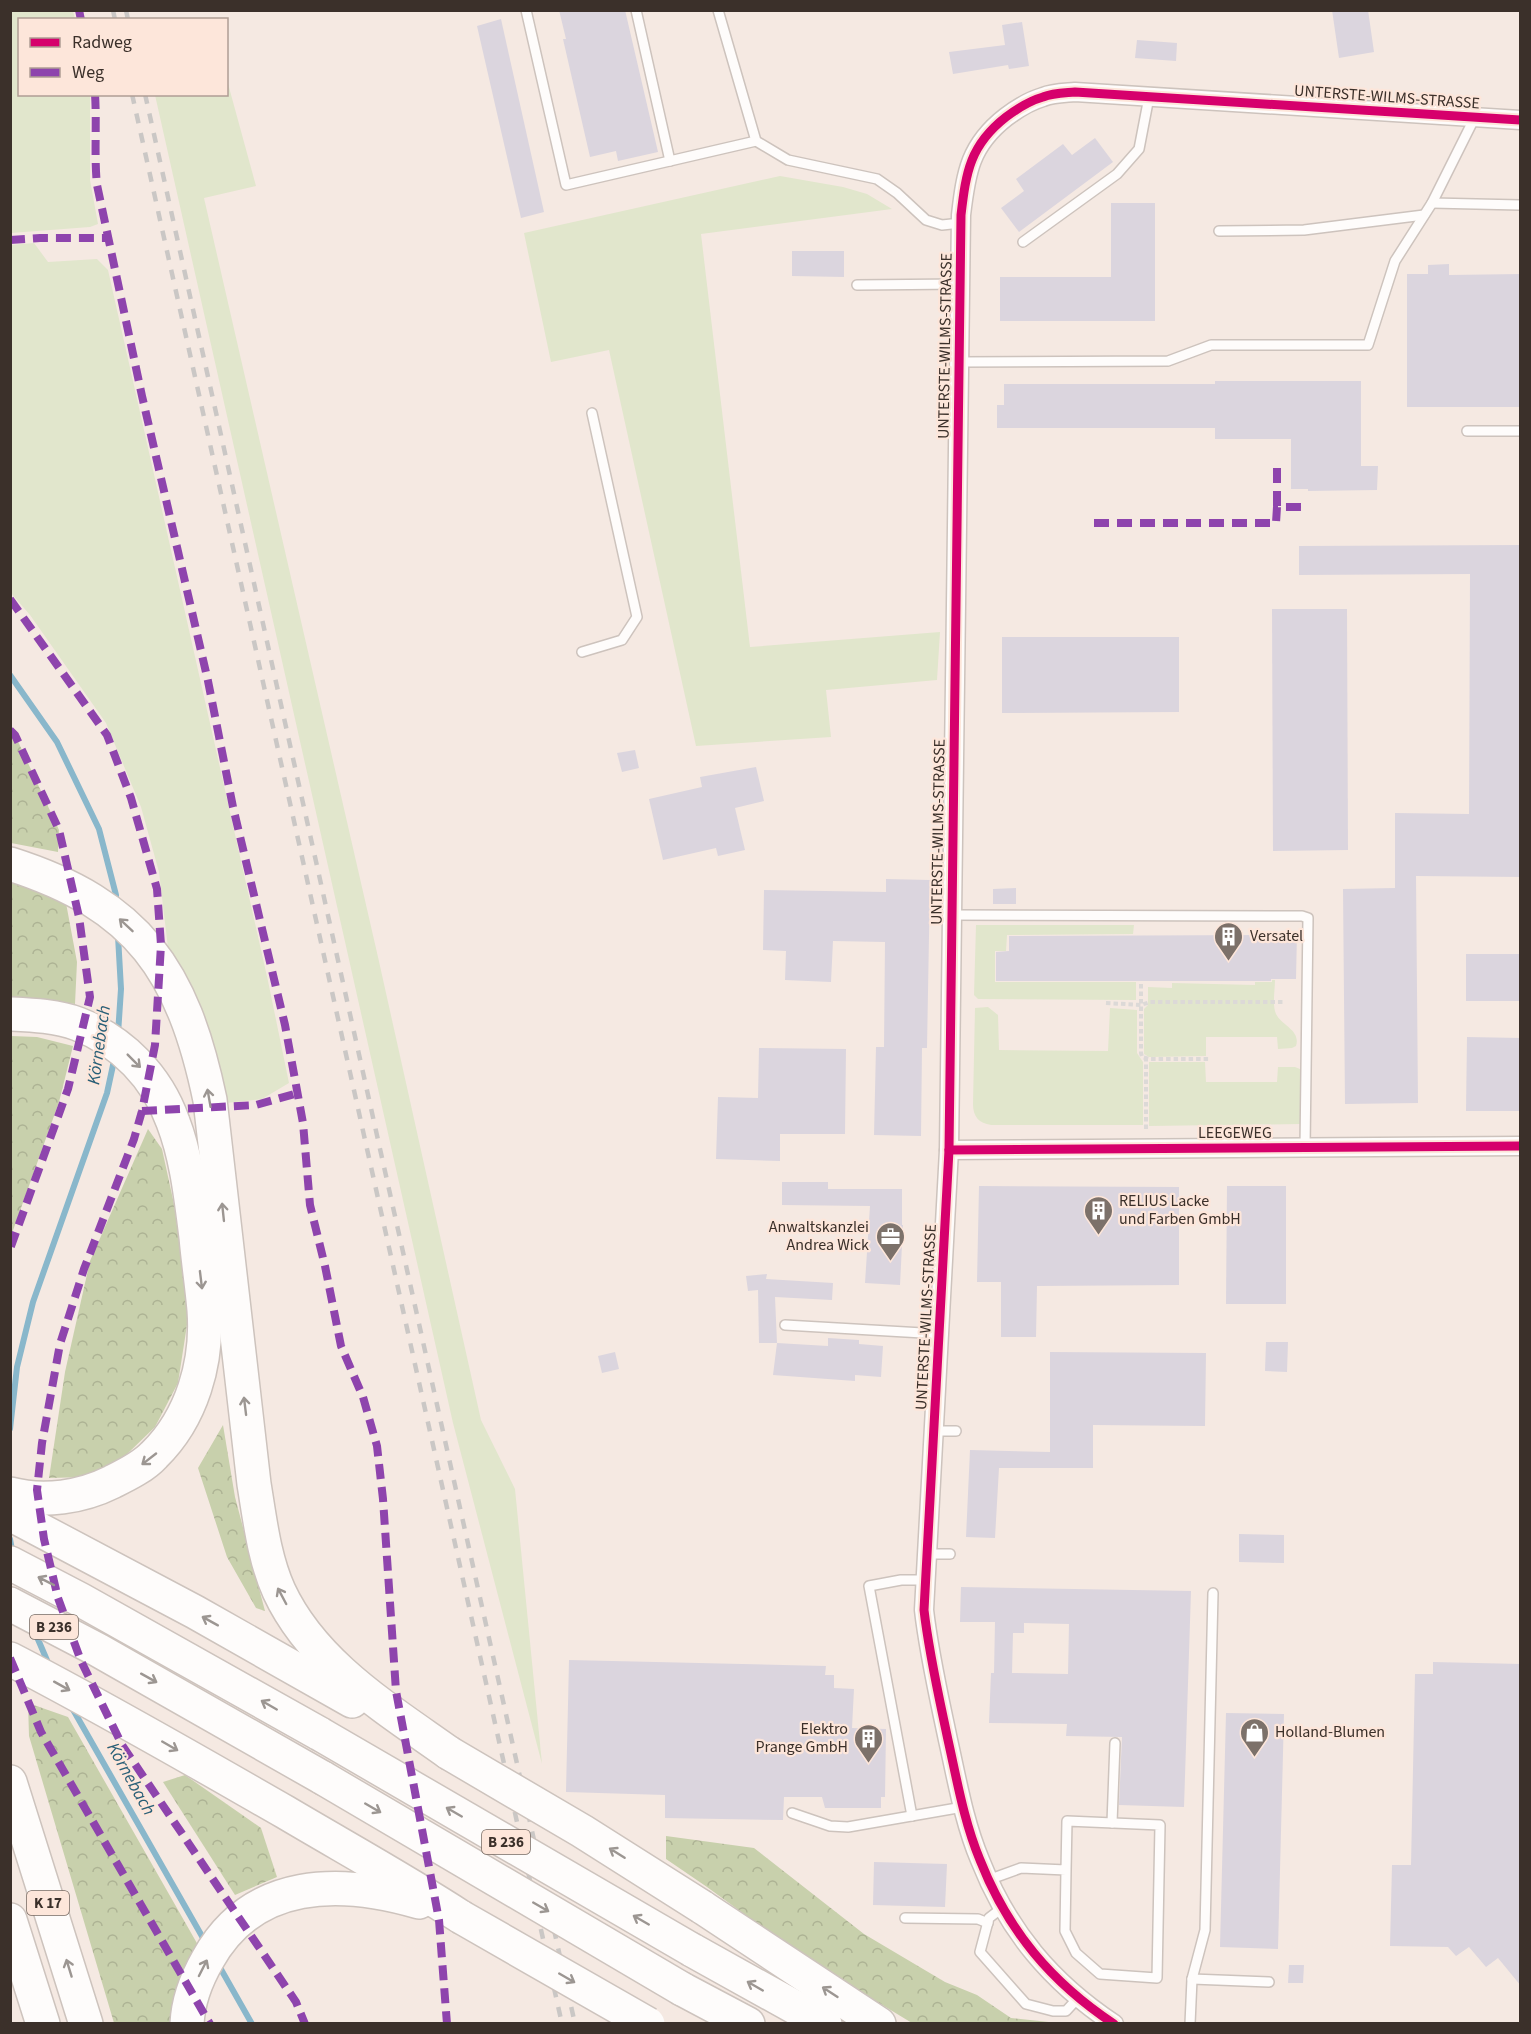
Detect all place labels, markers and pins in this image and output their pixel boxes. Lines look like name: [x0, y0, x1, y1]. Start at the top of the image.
building icon: Versatel: [1213, 920, 1245, 962]
place label: Versatel: [1250, 925, 1303, 947]
place label: RELIUS Lacke und Farben GmbH: [1119, 1190, 1241, 1230]
building icon: RELIUS Lacke und Farben GmbH: [1082, 1194, 1114, 1236]
place label: Anwaltskanzlei Andrea Wick: [769, 1216, 869, 1256]
office icon: Anwaltskanzlei Andrea Wick: [874, 1220, 906, 1262]
shop icon: Holland-Blumen: [1238, 1716, 1270, 1758]
place label: Elektro Prange GmbH: [756, 1718, 848, 1758]
place label: Holland-Blumen: [1275, 1721, 1385, 1743]
building icon: Elektro Prange GmbH: [853, 1722, 885, 1764]

